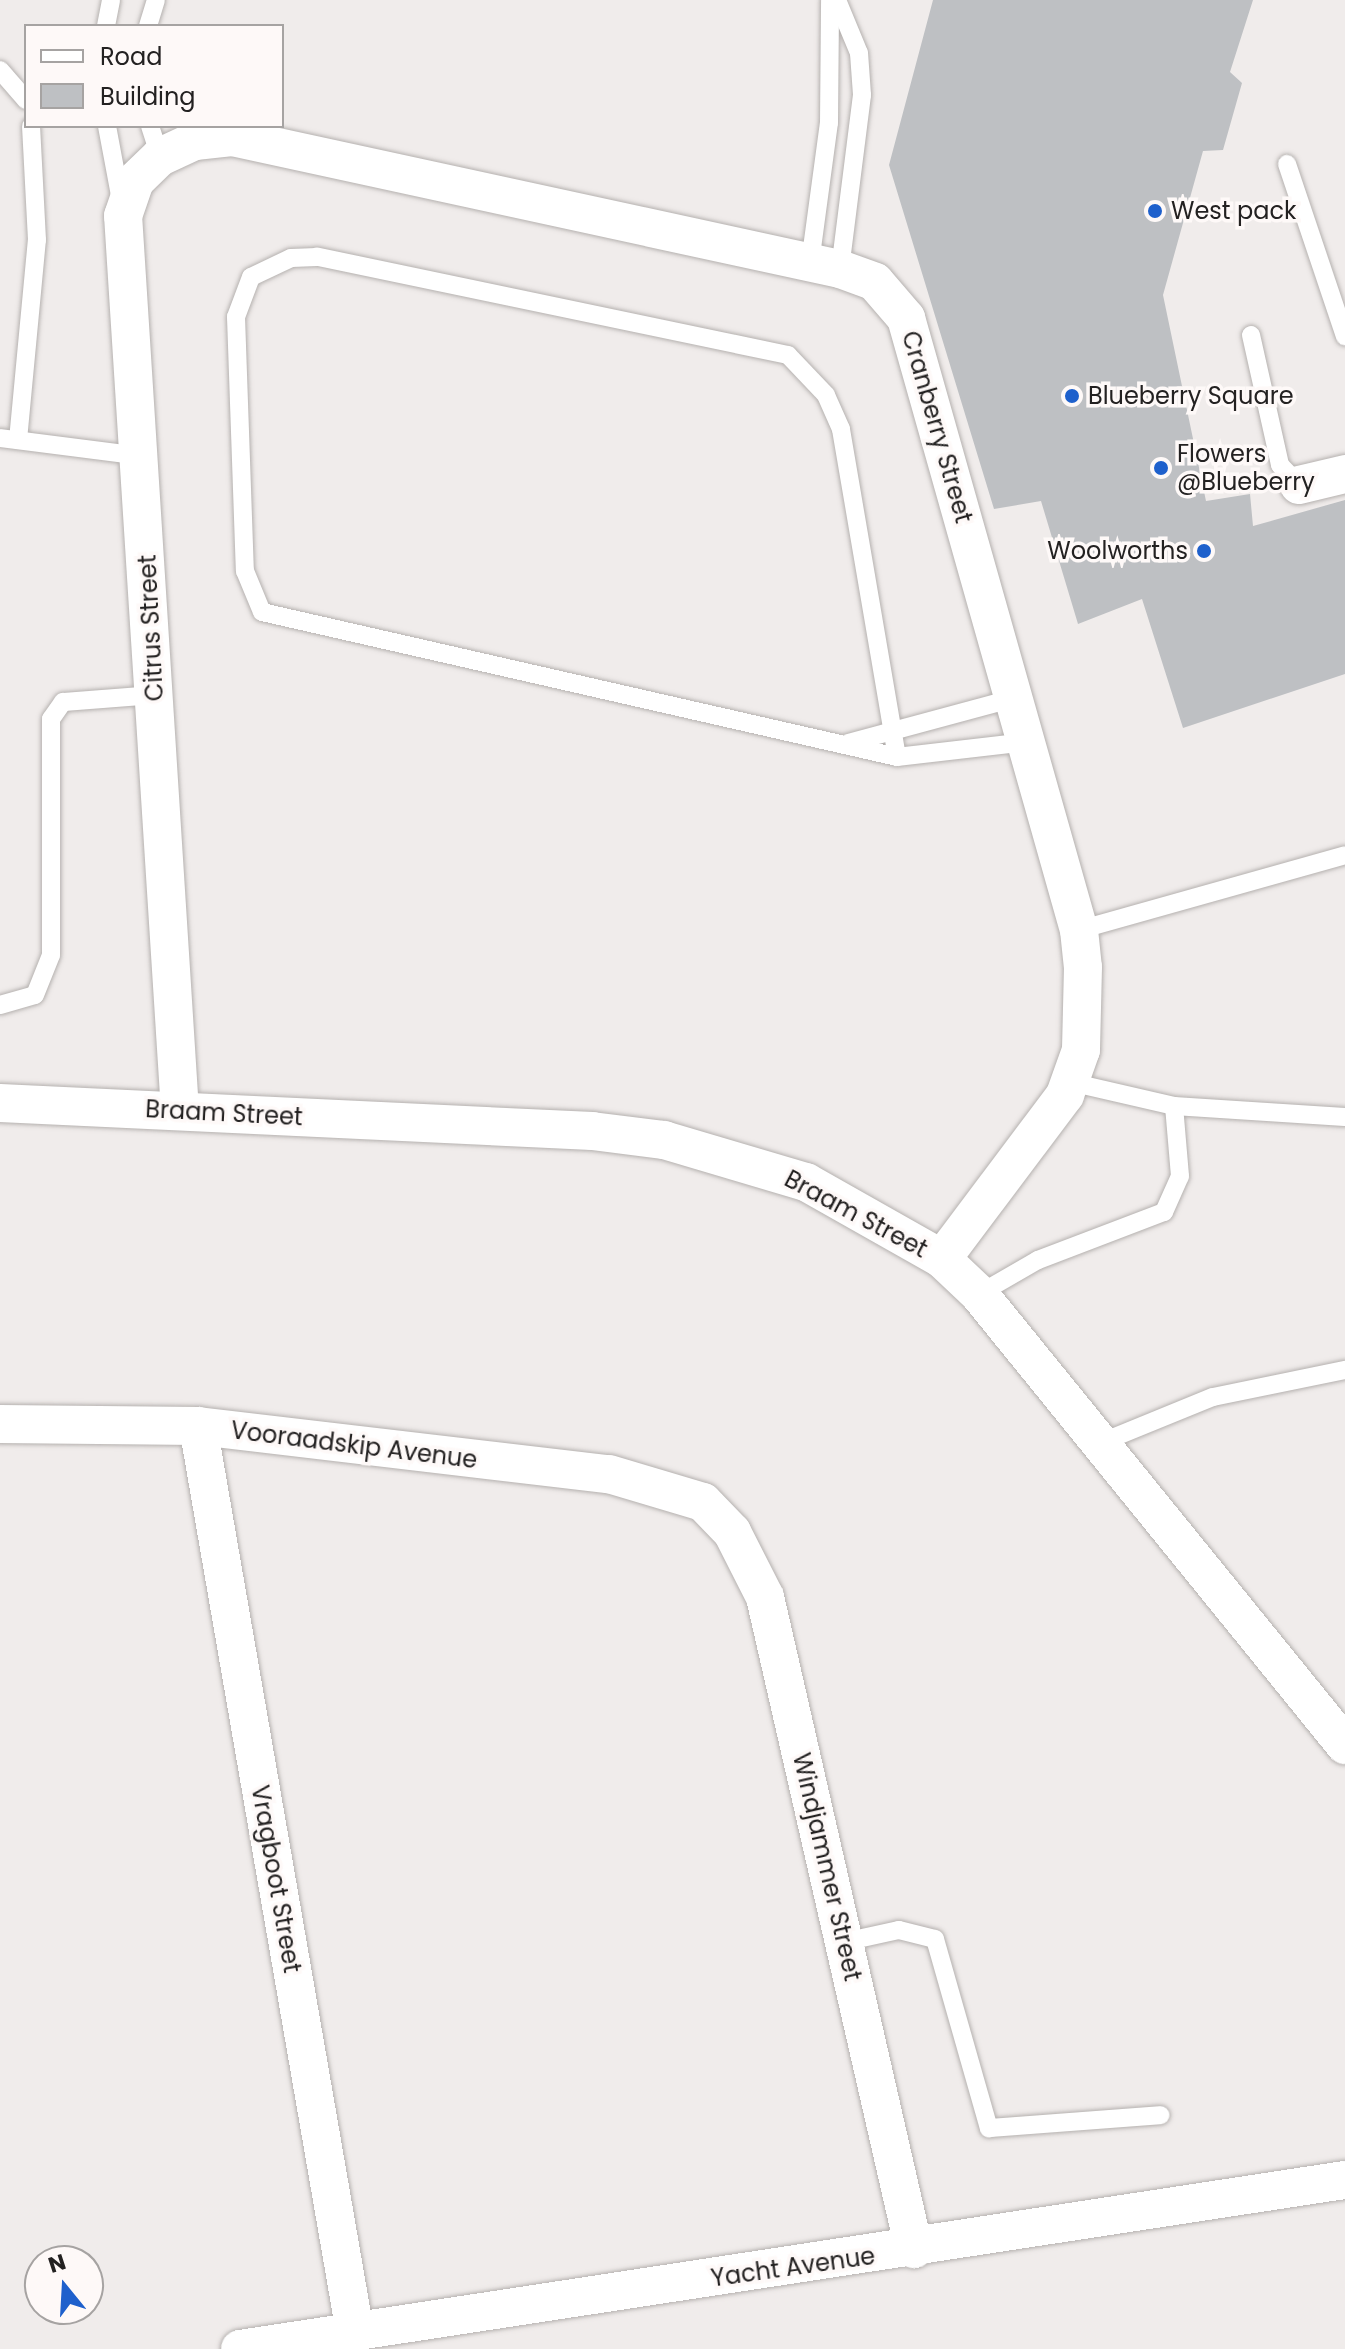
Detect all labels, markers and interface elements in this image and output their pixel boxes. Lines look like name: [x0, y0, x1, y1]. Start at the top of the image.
legend: [24, 24, 284, 128]
text: Road: [100, 40, 162, 73]
text: Building: [100, 80, 196, 113]
place label: West pack: [1171, 197, 1296, 225]
marker: West pack: [1146, 202, 1164, 220]
street label: Cranberry Street: [896, 328, 978, 526]
place label: Blueberry Square: [1088, 382, 1294, 410]
marker: Blueberry Square: [1063, 387, 1081, 405]
place label: Flowers @Blueberry: [1177, 440, 1315, 496]
marker: Flowers @Blueberry: [1152, 459, 1170, 477]
place label: Woolworths: [1047, 537, 1188, 565]
marker: Woolworths: [1195, 542, 1213, 560]
street label: Citrus Street: [133, 554, 169, 702]
street label: Braam Street: [145, 1094, 303, 1132]
street label: Braam Street: [780, 1164, 932, 1264]
street label: Vooraadskip Avenue: [229, 1416, 479, 1474]
street label: Windjammer Street: [787, 1750, 867, 1984]
street label: Vragboot Street: [245, 1783, 307, 1975]
street label: Yacht Avenue: [709, 2241, 877, 2293]
north arrow: [24, 2245, 104, 2325]
text: N: [44, 2246, 70, 2281]

